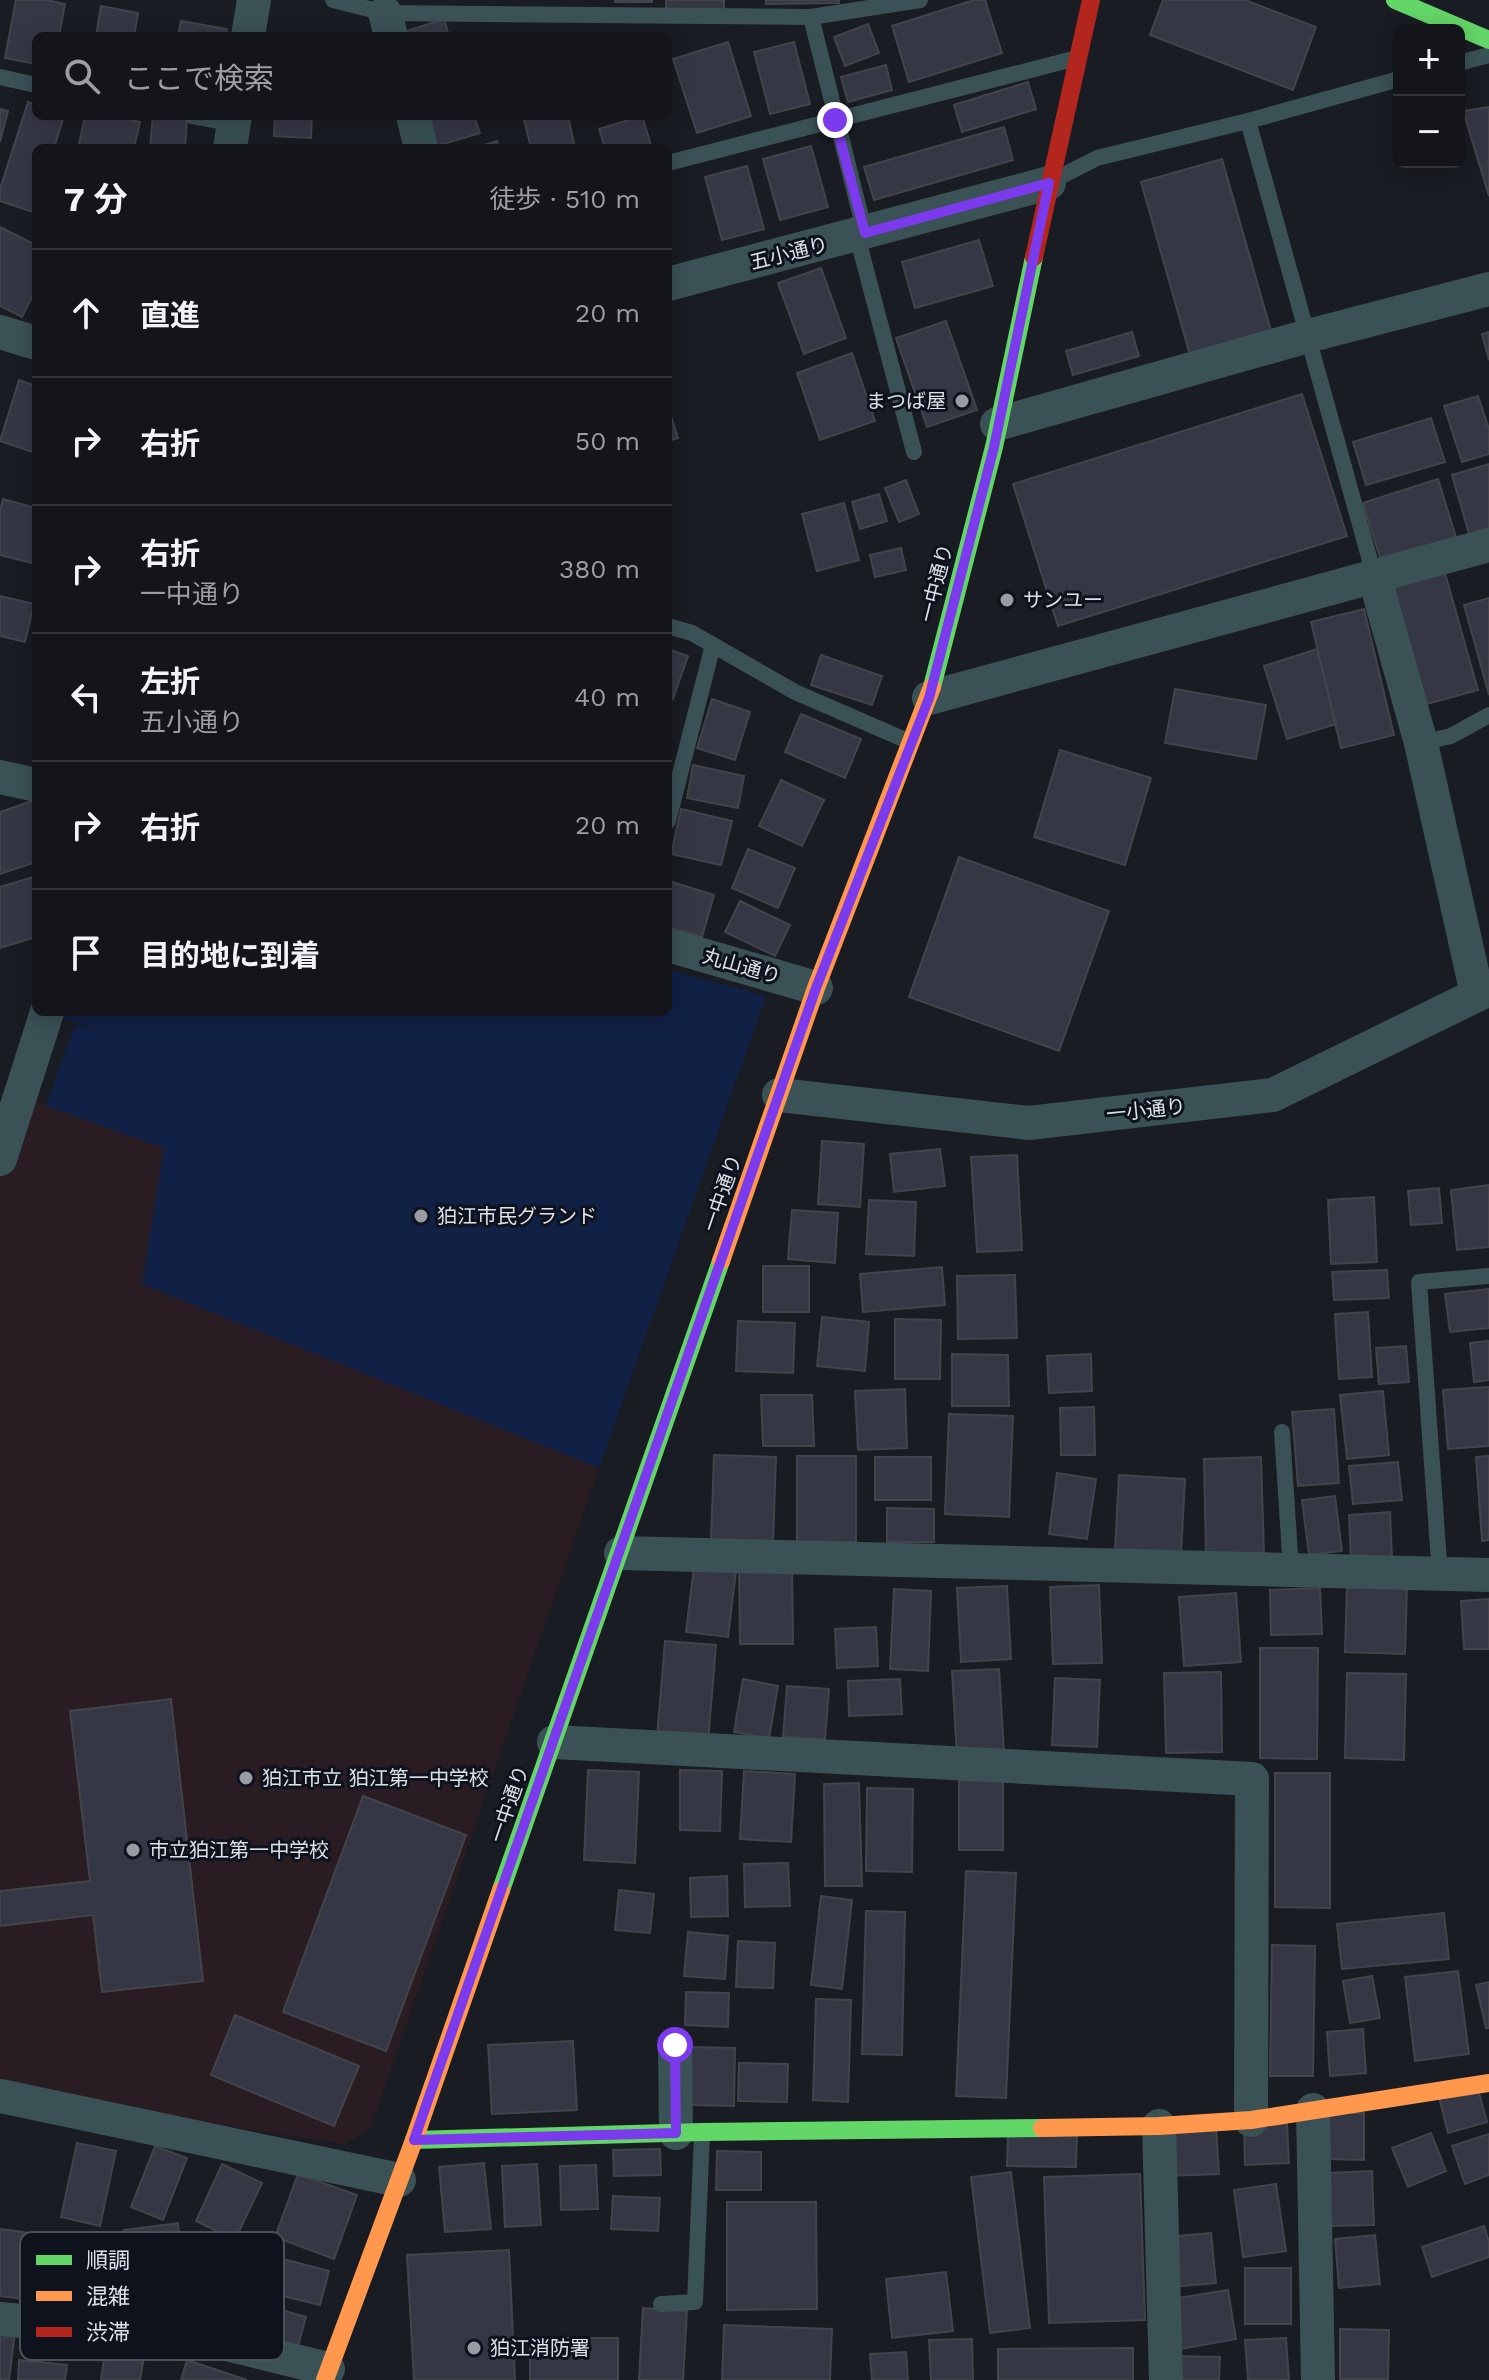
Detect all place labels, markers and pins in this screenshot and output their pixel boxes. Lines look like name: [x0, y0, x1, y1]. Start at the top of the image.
place label: まつば屋: [866, 389, 946, 413]
marker: まつば屋: [953, 392, 971, 410]
place label: サンユー: [1023, 588, 1103, 612]
marker: サンユー: [998, 591, 1016, 609]
place label: 狛江市民グランド: [437, 1204, 597, 1228]
marker: 狛江市民グランド: [412, 1207, 430, 1225]
place label: 狛江市立 狛江第一中学校: [262, 1766, 489, 1790]
marker: 狛江市立 狛江第一中学校: [237, 1769, 255, 1787]
place label: 市立狛江第一中学校: [149, 1838, 329, 1862]
marker: 市立狛江第一中学校: [124, 1841, 142, 1859]
place label: 狛江消防署: [490, 2336, 590, 2360]
marker: 狛江消防署: [465, 2339, 483, 2357]

